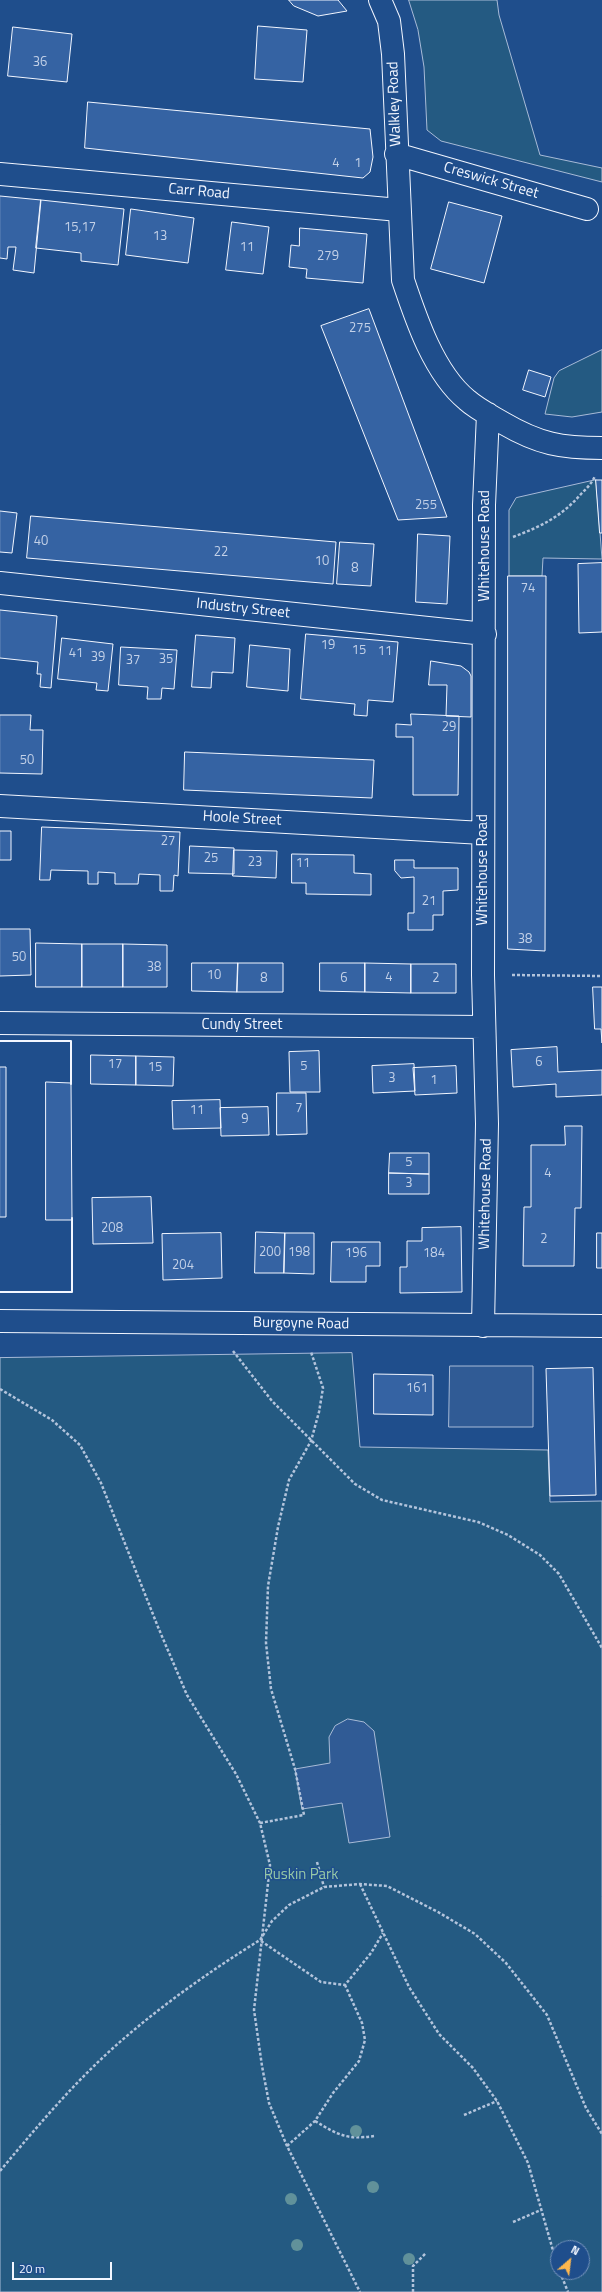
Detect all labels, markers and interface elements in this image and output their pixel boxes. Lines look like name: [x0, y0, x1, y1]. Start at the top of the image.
house number: 36: [33, 55, 47, 71]
street label: Walkley Road: [385, 61, 405, 147]
house number: 4: [332, 156, 340, 172]
house number: 1: [354, 156, 362, 172]
street label: Creswick Street: [441, 159, 541, 203]
street label: Carr Road: [167, 180, 231, 204]
house number: 15,17: [64, 220, 96, 236]
house number: 13: [153, 229, 167, 245]
house number: 11: [240, 240, 254, 256]
house number: 279: [317, 249, 339, 265]
house number: 275: [349, 321, 371, 337]
street label: Whitehouse Road: [476, 490, 494, 602]
house number: 255: [415, 498, 437, 514]
house number: 40: [34, 534, 48, 550]
house number: 22: [214, 545, 228, 561]
house number: 10: [315, 554, 329, 570]
house number: 8: [351, 561, 359, 577]
house number: 74: [521, 581, 535, 597]
street label: Industry Street: [195, 595, 291, 623]
house number: 19: [321, 638, 335, 654]
house number: 15: [352, 643, 366, 659]
house number: 11: [378, 644, 392, 660]
house number: 41: [69, 646, 83, 662]
house number: 39: [91, 650, 105, 666]
house number: 35: [159, 652, 173, 668]
house number: 37: [126, 653, 140, 669]
house number: 29: [442, 720, 456, 736]
house number: 50: [20, 753, 34, 769]
street label: Hoole Street: [202, 808, 282, 830]
street label: Whitehouse Road: [474, 814, 492, 926]
house number: 27: [161, 834, 175, 850]
house number: 25: [204, 851, 218, 867]
house number: 23: [248, 855, 262, 871]
house number: 11: [296, 856, 310, 872]
house number: 21: [422, 894, 436, 910]
house number: 38: [518, 932, 532, 948]
house number: 50: [12, 950, 26, 966]
house number: 38: [147, 960, 161, 976]
house number: 10: [207, 968, 221, 984]
house number: 4: [385, 970, 393, 986]
house number: 8: [260, 971, 268, 987]
house number: 6: [340, 971, 348, 987]
house number: 2: [432, 971, 440, 987]
street label: Cundy Street: [201, 1016, 283, 1034]
house number: 6: [535, 1055, 543, 1071]
house number: 17: [108, 1057, 122, 1073]
house number: 5: [300, 1059, 308, 1075]
house number: 15: [148, 1060, 162, 1076]
house number: 3: [388, 1071, 396, 1087]
house number: 1: [430, 1073, 438, 1089]
house number: 7: [295, 1101, 303, 1117]
house number: 11: [190, 1103, 204, 1119]
house number: 9: [241, 1112, 249, 1128]
street label: Whitehouse Road: [476, 1138, 496, 1250]
house number: 5: [405, 1155, 413, 1171]
house number: 4: [544, 1166, 552, 1182]
house number: 3: [405, 1176, 413, 1192]
house number: 208: [101, 1221, 123, 1237]
house number: 2: [540, 1232, 548, 1248]
house number: 200: [259, 1245, 281, 1261]
house number: 198: [288, 1245, 310, 1261]
house number: 196: [345, 1246, 367, 1262]
house number: 184: [423, 1246, 445, 1262]
house number: 204: [172, 1258, 194, 1274]
street label: Burgoyne Road: [253, 1314, 349, 1334]
house number: 161: [406, 1381, 428, 1397]
park label: Ruskin Park: [264, 1866, 338, 1884]
north arrow: [550, 2240, 590, 2280]
text: N: [568, 2241, 582, 2259]
scale bar: [14, 2254, 114, 2280]
text: 20 m: [19, 2259, 45, 2278]

